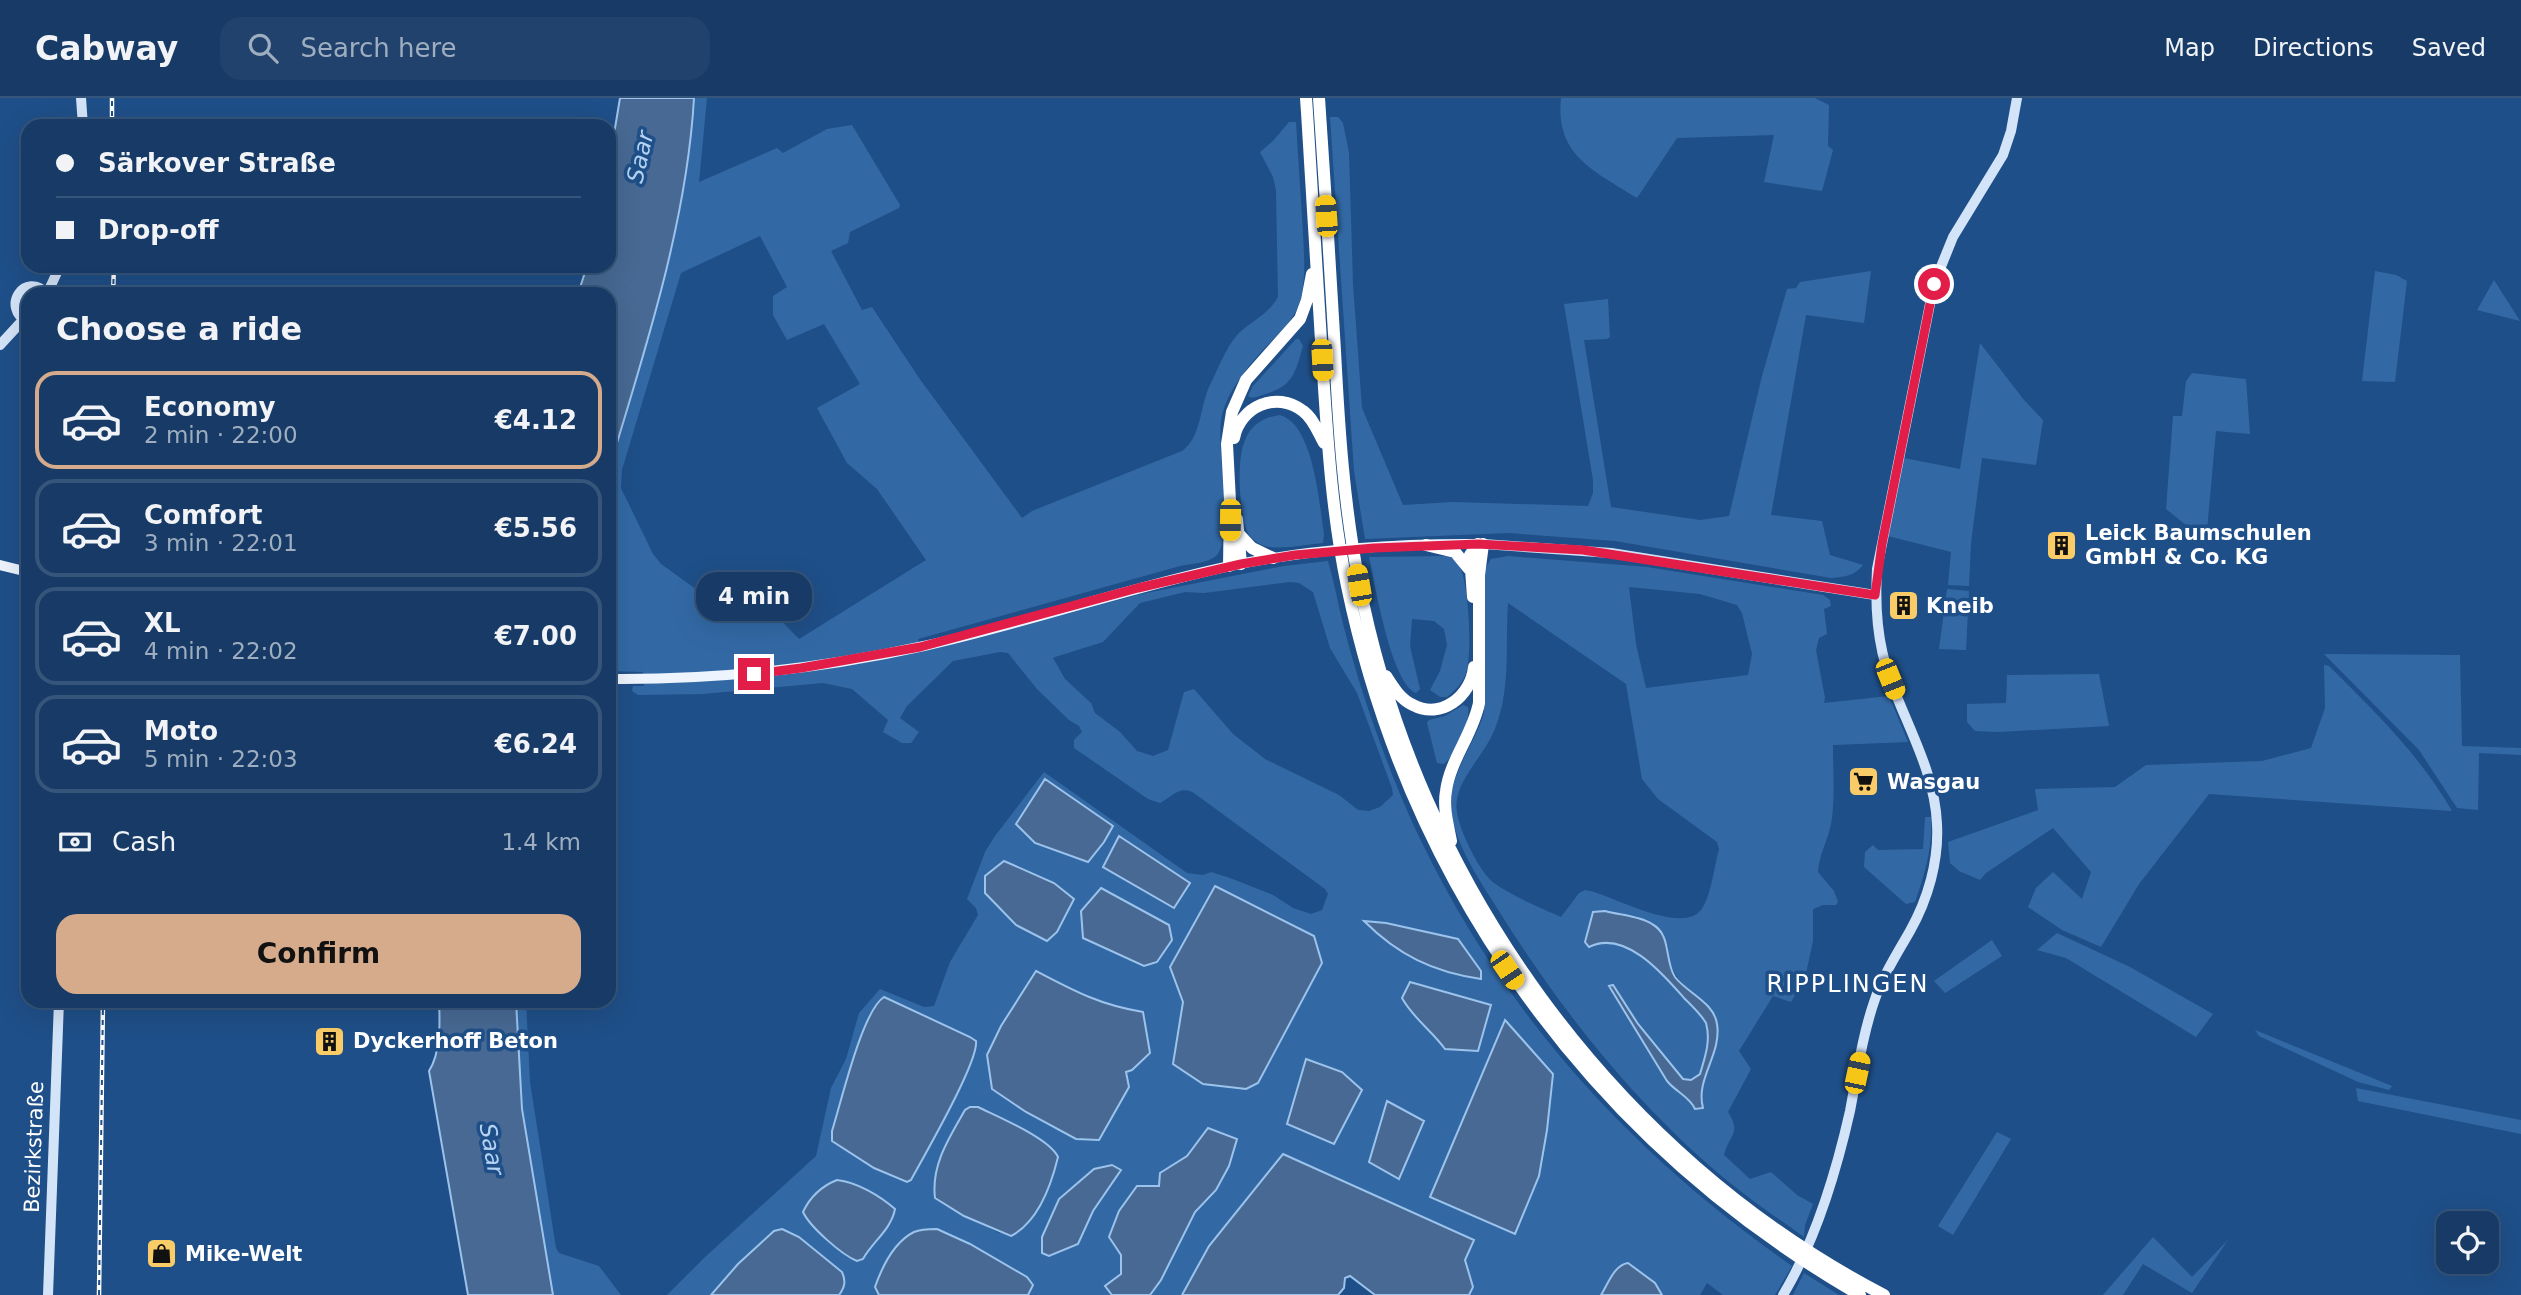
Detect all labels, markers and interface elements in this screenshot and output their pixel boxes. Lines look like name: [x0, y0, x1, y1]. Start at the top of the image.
search box: [220, 17, 710, 80]
text: Cabway: [35, 29, 178, 68]
icon: search: [244, 29, 282, 67]
text: Search here: [300, 33, 457, 63]
text: Map: [2164, 34, 2215, 62]
text: Directions: [2253, 34, 2374, 62]
text: Saved: [2412, 34, 2486, 62]
water label: Saar: [621, 127, 659, 185]
text: Särkover Straße: [98, 148, 336, 178]
car: [1315, 194, 1338, 238]
text: Drop-off: [98, 215, 219, 245]
route start: [1918, 268, 1950, 300]
text: Choose a ride: [56, 310, 302, 348]
car: [1311, 338, 1334, 382]
icon: car: [60, 389, 123, 452]
text: Economy: [144, 392, 275, 422]
text: €4.12: [495, 405, 577, 435]
text: 2 min · 22:00: [144, 422, 298, 448]
icon: car: [60, 497, 123, 560]
car: [1220, 499, 1241, 541]
text: Comfort: [144, 500, 262, 530]
text: €5.56: [495, 513, 577, 543]
place label: Leick Baumschulen GmbH & Co. KG: [2085, 521, 2312, 569]
building icon: Leick Baumschulen GmbH & Co. KG: [2045, 528, 2079, 562]
text: 3 min · 22:01: [144, 530, 298, 556]
car: [1346, 562, 1373, 608]
callout: 4 min: [696, 573, 812, 622]
text: 4 min: [718, 583, 790, 609]
building icon: Kneib: [1886, 589, 1920, 623]
place label: Kneib: [1926, 594, 1994, 618]
icon: car: [60, 605, 123, 668]
text: XL: [144, 608, 181, 638]
text: €7.00: [495, 621, 577, 651]
text: 4 min · 22:02: [144, 638, 298, 664]
car: [1873, 656, 1908, 702]
route end: [738, 658, 770, 690]
icon: car: [60, 713, 123, 776]
text: Moto: [144, 716, 218, 746]
text: €6.24: [495, 729, 577, 759]
text: 5 min · 22:03: [144, 746, 298, 772]
supermarket icon: Wasgau: [1847, 765, 1881, 799]
place label: Wasgau: [1887, 770, 1980, 794]
icon: cash: [56, 823, 94, 861]
text: Cash: [112, 827, 176, 857]
text: 1.4 km: [501, 829, 581, 855]
button: Confirm: [56, 914, 581, 994]
car: [1487, 947, 1528, 993]
district label: RIPPLINGEN: [1767, 970, 1929, 998]
building icon: Dyckerhoff Beton: [313, 1024, 347, 1058]
place label: Dyckerhoff Beton: [353, 1029, 558, 1053]
car: [1843, 1050, 1872, 1096]
street label: Bezirkstraße: [20, 1081, 48, 1213]
water label: Saar: [475, 1121, 510, 1179]
map controls: [2436, 1211, 2499, 1274]
button: locate: [2436, 1211, 2499, 1274]
shop icon: Mike-Welt: [145, 1237, 179, 1271]
place label: Mike-Welt: [185, 1242, 302, 1266]

